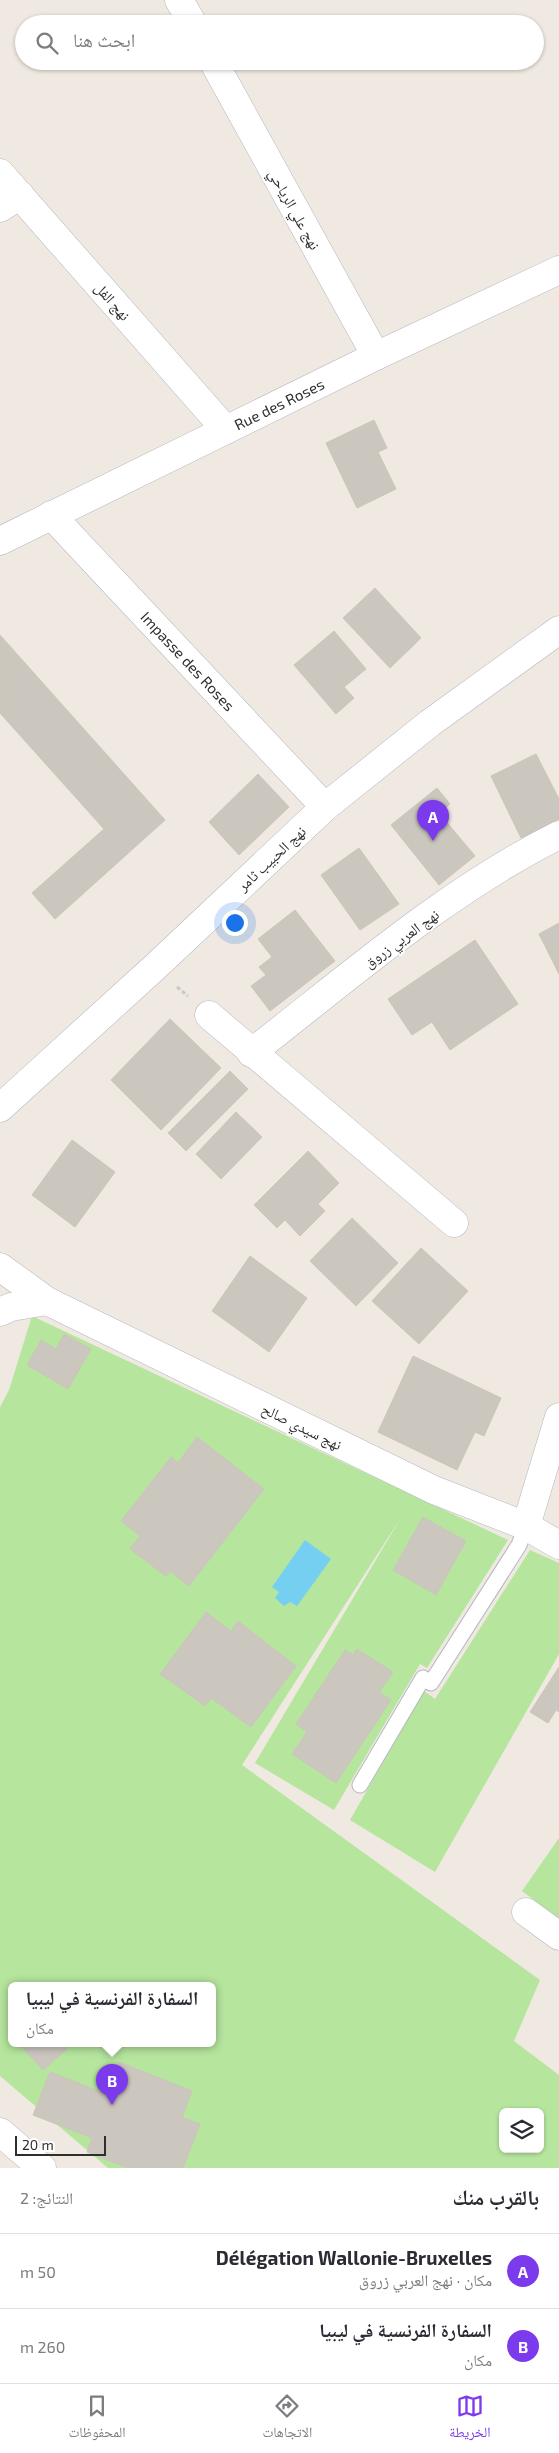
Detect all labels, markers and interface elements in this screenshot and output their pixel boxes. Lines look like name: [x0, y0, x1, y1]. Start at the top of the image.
search box: [15, 15, 544, 70]
text: ابحث هنا: [73, 28, 135, 51]
icon: search: [33, 29, 61, 57]
street label: نهج علي الرياحي: [262, 165, 325, 254]
street label: نهج الفل: [90, 278, 134, 325]
street label: Rue des Roses: [231, 374, 327, 434]
street label: Impasse des Roses: [137, 608, 239, 714]
pin: A: [417, 800, 449, 841]
street label: نهج الحبيب ثامر: [232, 822, 310, 896]
street label: نهج العربي زروق: [360, 905, 444, 974]
your location: [222, 910, 248, 936]
street label: نهج سيدي صالح: [257, 1399, 345, 1457]
popup: [8, 1982, 216, 2047]
text: السفارة الفرنسية في ليبيا: [26, 1986, 198, 2009]
text: مكان: [26, 2018, 54, 2037]
pin: B: [96, 2064, 128, 2105]
map controls: [499, 2108, 544, 2153]
button: layers: [499, 2108, 544, 2153]
scale bar: [15, 2133, 106, 2156]
text: 20 m: [22, 2136, 54, 2153]
text: بالقرب منك: [453, 2184, 539, 2209]
text: النتائج: 2: [20, 2188, 73, 2207]
text: Délégation Wallonie-Bruxelles: [216, 2246, 492, 2269]
text: 50 m: [20, 2262, 56, 2281]
text: A: [518, 2262, 528, 2281]
text: مكان · نهج العربي زروق: [359, 2270, 492, 2289]
text: السفارة الفرنسية في ليبيا: [319, 2318, 492, 2341]
text: 260 m: [20, 2337, 65, 2356]
text: B: [518, 2337, 528, 2356]
text: مكان: [464, 2350, 492, 2369]
tab: المحفوظات: [69, 2392, 125, 2446]
tab: الاتجاهات: [263, 2392, 312, 2446]
tab: الخريطة: [449, 2392, 490, 2446]

